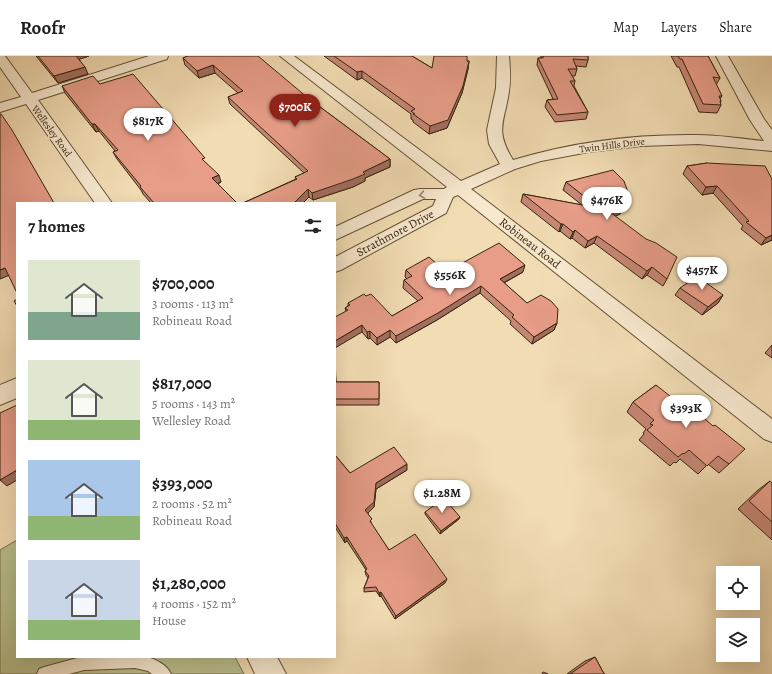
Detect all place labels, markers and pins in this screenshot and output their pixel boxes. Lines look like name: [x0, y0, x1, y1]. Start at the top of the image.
pin: $700K: [267, 94, 323, 128]
pin: $817K: [120, 108, 176, 142]
pin: $476K: [579, 187, 635, 221]
pin: $457K: [674, 257, 730, 291]
pin: $556K: [422, 262, 478, 296]
pin: $393K: [658, 395, 714, 429]
pin: $1.28M: [409, 480, 475, 514]

